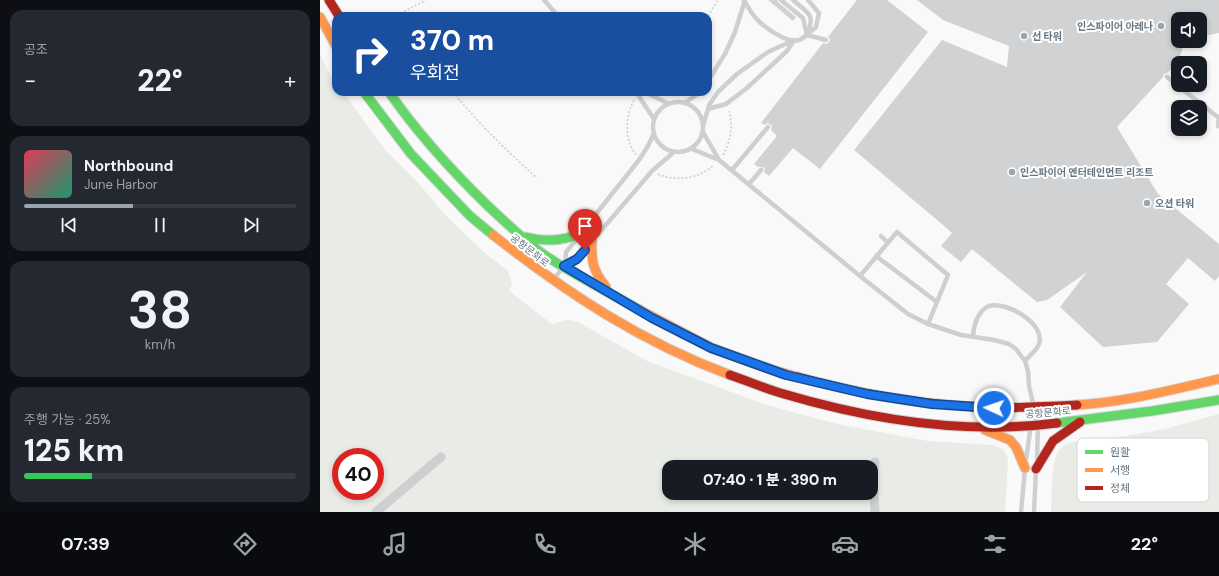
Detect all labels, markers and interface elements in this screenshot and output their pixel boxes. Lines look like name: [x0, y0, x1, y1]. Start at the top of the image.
map controls: [1171, 12, 1207, 136]
button: sound: [1171, 12, 1207, 48]
place label: 인스파이어 아레나: [1077, 20, 1153, 33]
marker: 인스파이어 아레나: [1156, 21, 1166, 31]
text: 370 m: [410, 22, 494, 59]
icon: right: [344, 28, 396, 80]
place label: 선 타워: [1032, 30, 1062, 43]
marker: 선 타워: [1019, 31, 1029, 41]
text: 공조: [24, 41, 48, 58]
button: search: [1171, 56, 1207, 92]
text: 22°: [137, 61, 183, 100]
text: 우회전: [410, 61, 460, 85]
text: −: [24, 66, 36, 95]
text: +: [284, 66, 296, 95]
button: layers: [1171, 100, 1207, 136]
text: Northbound: [84, 156, 173, 176]
place label: 인스파이어 엔터테인먼트 리조트: [1020, 166, 1154, 179]
marker: 인스파이어 엔터테인먼트 리조트: [1007, 167, 1017, 177]
text: June Harbor: [84, 176, 158, 193]
place label: 오션 타워: [1155, 197, 1194, 210]
marker: 오션 타워: [1142, 198, 1152, 208]
pin: [568, 209, 602, 250]
icon: previous: [58, 214, 80, 236]
icon: pause: [149, 214, 171, 236]
icon: next: [240, 214, 262, 236]
icon: arrive: [574, 215, 596, 237]
street label: 공항문화로: [508, 231, 552, 270]
text: 38: [128, 276, 192, 344]
text: km/h: [145, 336, 175, 353]
position arrow: [973, 387, 1015, 429]
street label: 공항문화로: [1025, 404, 1072, 421]
text: 주행 가능 · 25%: [24, 411, 110, 428]
text: 125 km: [24, 431, 124, 470]
legend: [1077, 438, 1209, 502]
text: 원활: [1110, 445, 1130, 459]
speed limit sign: 40: [332, 448, 384, 500]
text: 서행: [1110, 463, 1130, 477]
text: 07:40 · 1 분 · 390 m: [703, 470, 837, 490]
text: 정체: [1110, 481, 1130, 495]
icon: directions: [231, 530, 259, 558]
icon: music: [381, 530, 409, 558]
icon: phone: [531, 530, 559, 558]
icon: climate: [681, 530, 709, 558]
icon: car: [831, 530, 859, 558]
icon: filters: [981, 530, 1009, 558]
text: 07:39: [61, 532, 110, 556]
text: 22°: [1131, 532, 1158, 556]

